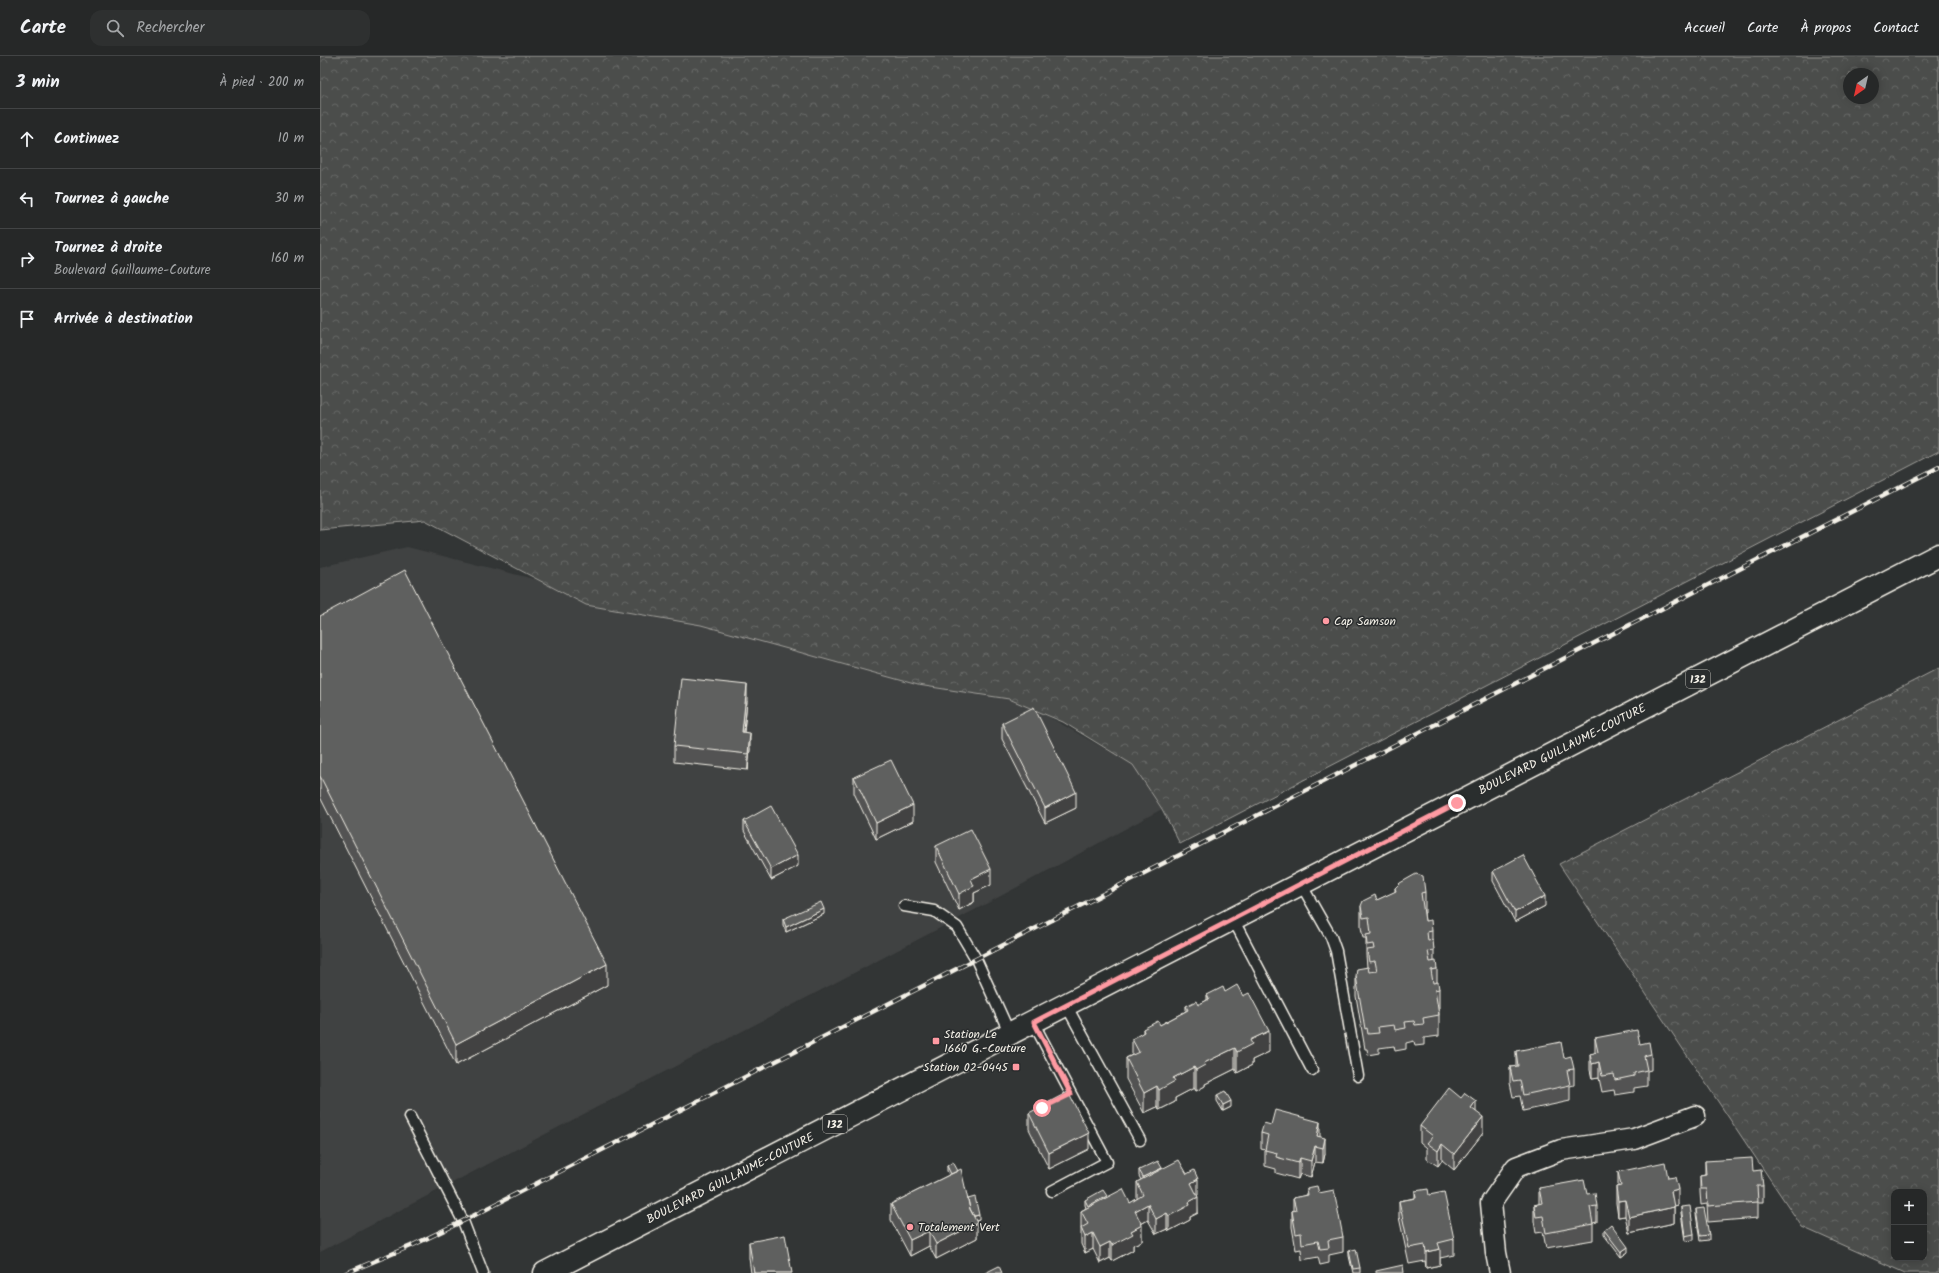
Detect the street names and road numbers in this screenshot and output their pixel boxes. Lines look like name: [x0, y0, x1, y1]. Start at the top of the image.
road number: 132: [1686, 670, 1710, 688]
street label: BOULEVARD GUILLAUME-COUTURE: [1475, 698, 1650, 800]
road number: 132: [823, 1115, 847, 1133]
street label: BOULEVARD GUILLAUME-COUTURE: [643, 1127, 818, 1229]

